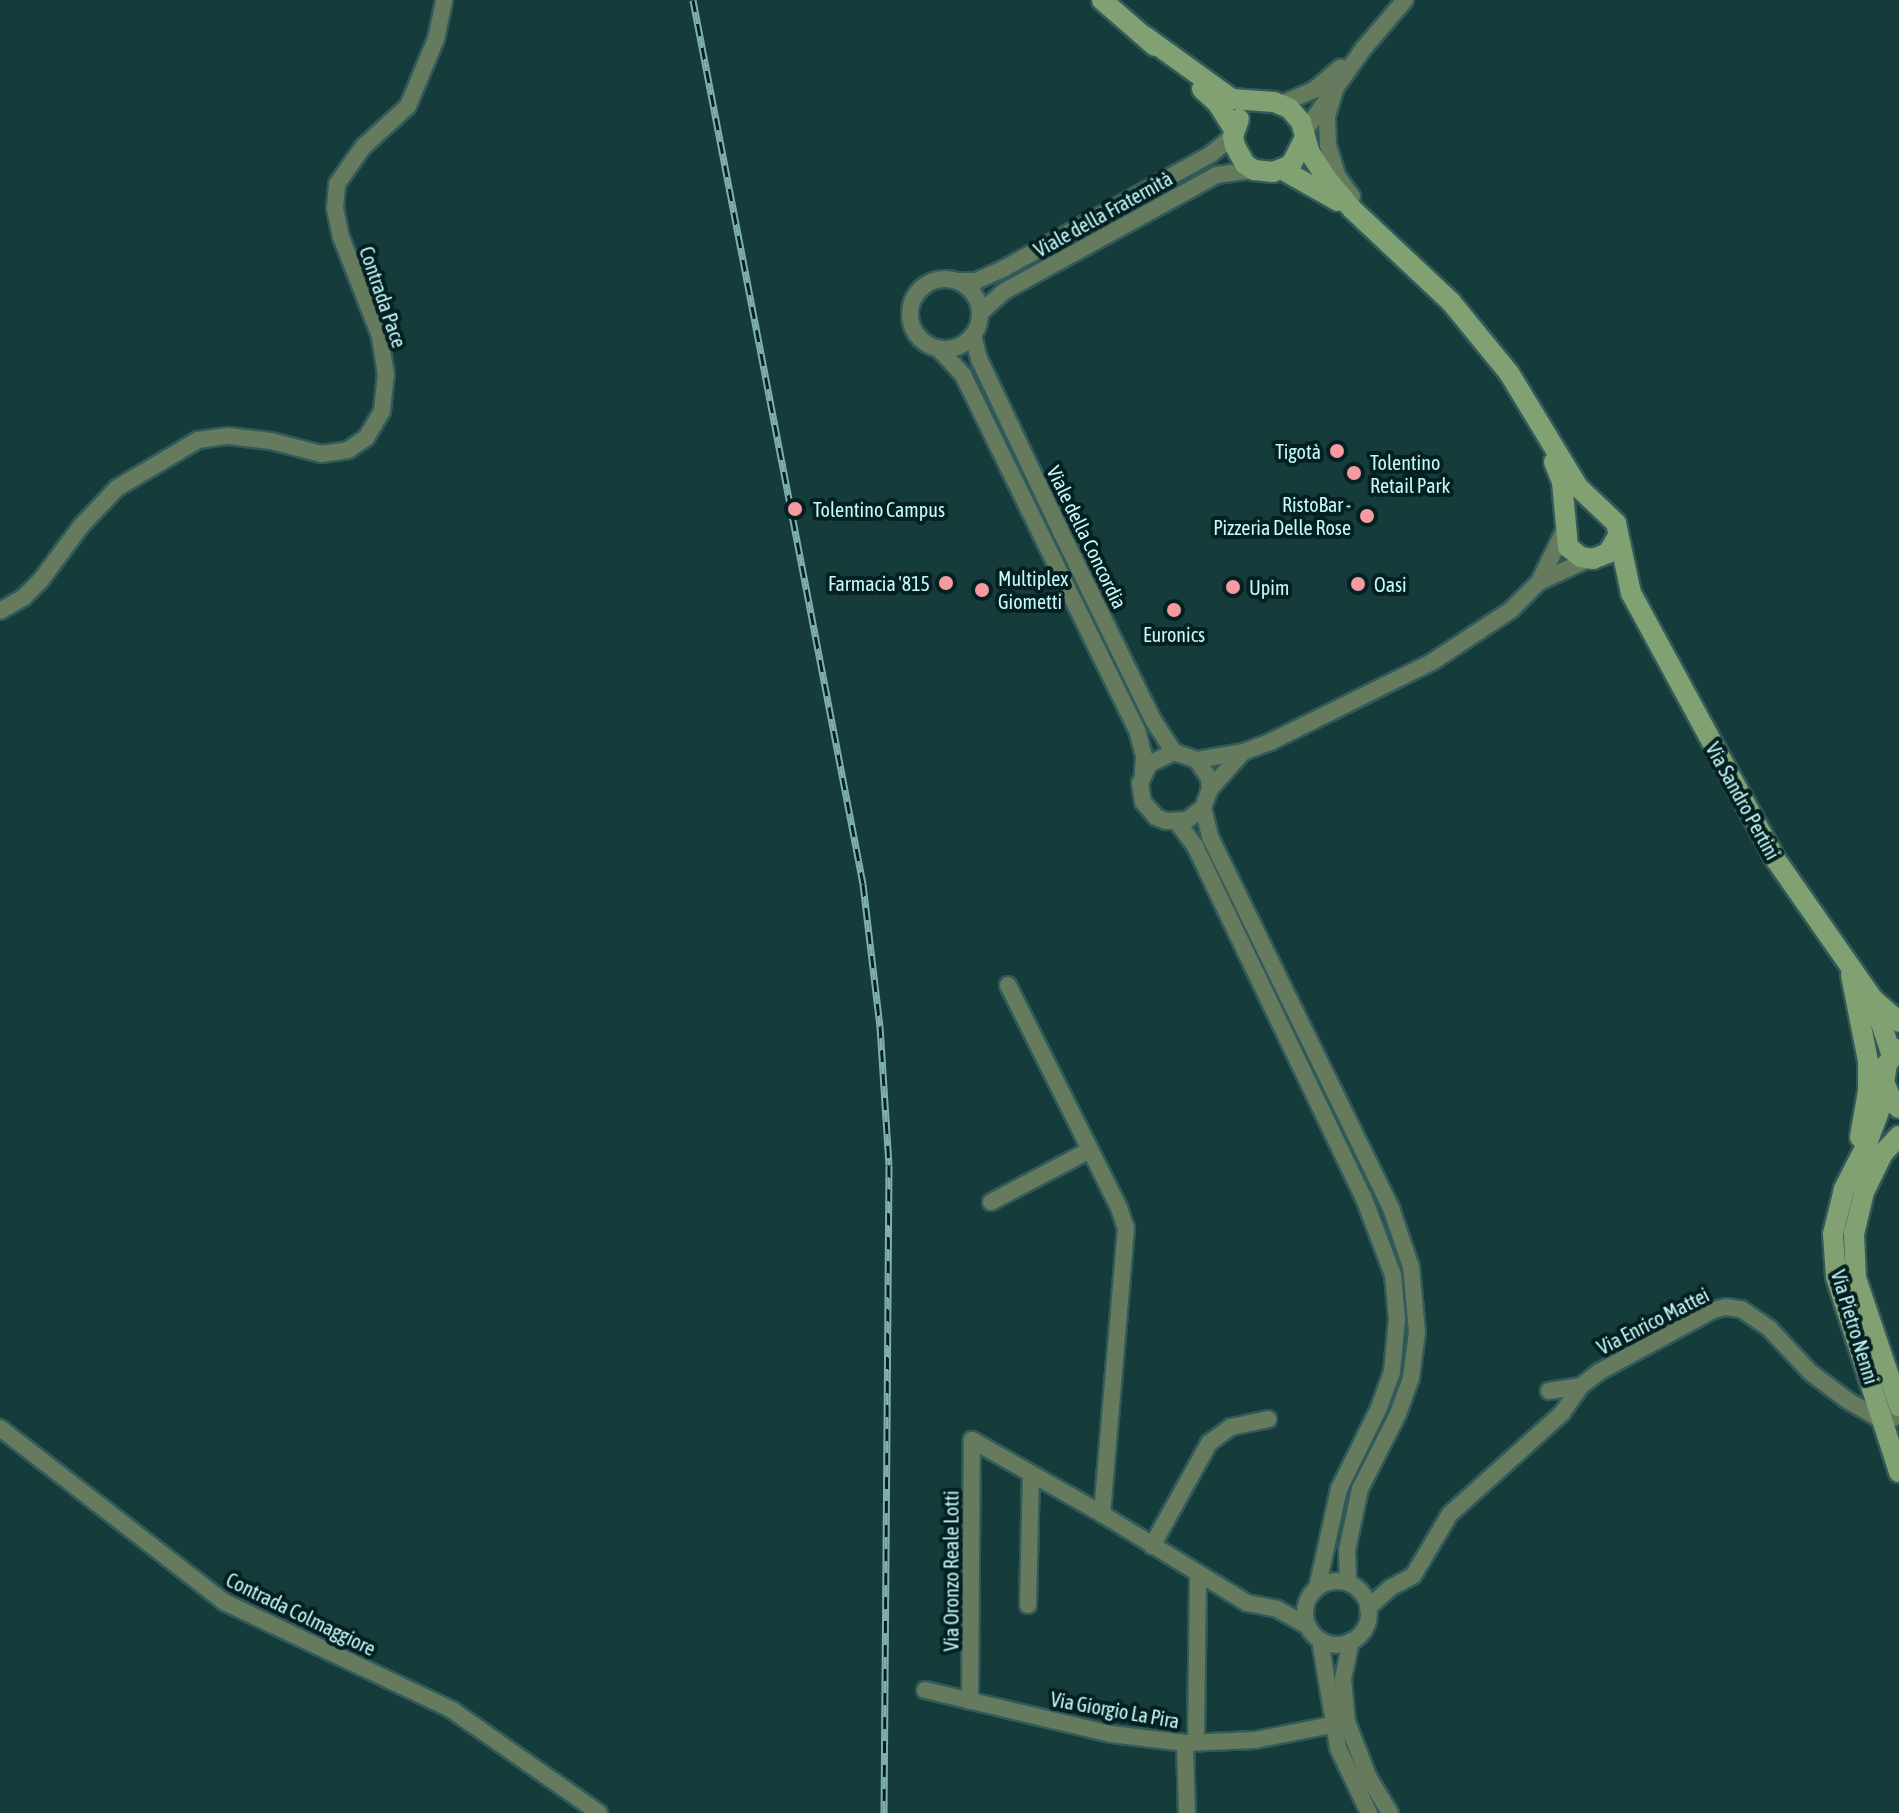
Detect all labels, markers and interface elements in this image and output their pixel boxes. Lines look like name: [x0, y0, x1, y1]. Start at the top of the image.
street label: Viale della Fraternità: [1030, 166, 1176, 262]
street label: Contrada Pace: [355, 243, 411, 351]
place label: Tigotà: [1275, 439, 1321, 463]
marker: Tigotà: [1328, 442, 1346, 460]
place label: Tolentino Retail Park: [1370, 450, 1450, 497]
street label: Viale della Concordia: [1042, 462, 1132, 612]
marker: Tolentino Retail Park: [1345, 464, 1363, 482]
place label: RistoBar - Pizzeria Delle Rose: [1213, 492, 1351, 539]
place label: Tolentino Campus: [813, 497, 945, 521]
marker: Tolentino Campus: [784, 498, 806, 520]
marker: RistoBar - Pizzeria Delle Rose: [1358, 507, 1376, 525]
place label: Multiplex Giometti: [998, 566, 1068, 613]
place label: Farmacia '815: [828, 571, 930, 595]
place label: Oasi: [1374, 572, 1407, 596]
marker: Farmacia '815: [937, 574, 955, 592]
place label: Upim: [1249, 575, 1289, 599]
marker: Oasi: [1349, 575, 1367, 593]
marker: Upim: [1224, 578, 1242, 596]
marker: Multiplex Giometti: [973, 581, 991, 599]
marker: Euronics: [1165, 601, 1183, 619]
place label: Euronics: [1143, 622, 1205, 646]
street label: Via Sandro Pertini: [1701, 738, 1785, 864]
street label: Via Pietro Nenni: [1826, 1267, 1884, 1387]
street label: Via Enrico Mattei: [1593, 1283, 1713, 1359]
street label: Via Oronzo Reale Lotti: [939, 1491, 963, 1651]
street label: Contrada Colmaggiore: [222, 1567, 380, 1661]
street label: Via Giorgio La Pira: [1049, 1687, 1181, 1733]

